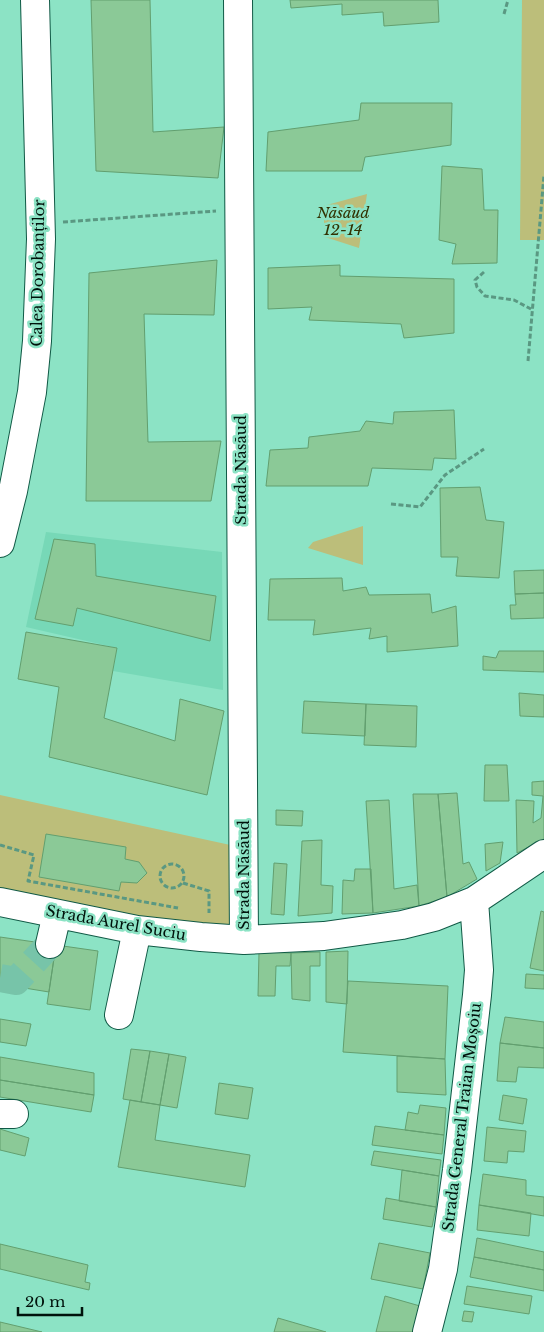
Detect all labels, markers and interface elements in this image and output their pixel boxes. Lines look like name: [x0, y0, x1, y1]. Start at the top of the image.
street label: Calea Dorobanților: [27, 198, 48, 347]
park label: Năsăud 12-14: [316, 203, 369, 239]
street label: Strada Năsăud: [231, 415, 250, 525]
street label: Strada Năsăud: [234, 820, 253, 930]
street label: Strada Aurel Suciu: [45, 901, 188, 944]
street label: Strada General Traian Moșoiu: [438, 1002, 485, 1232]
scale bar: [18, 1284, 81, 1316]
text: 20 m: [25, 1292, 65, 1311]

